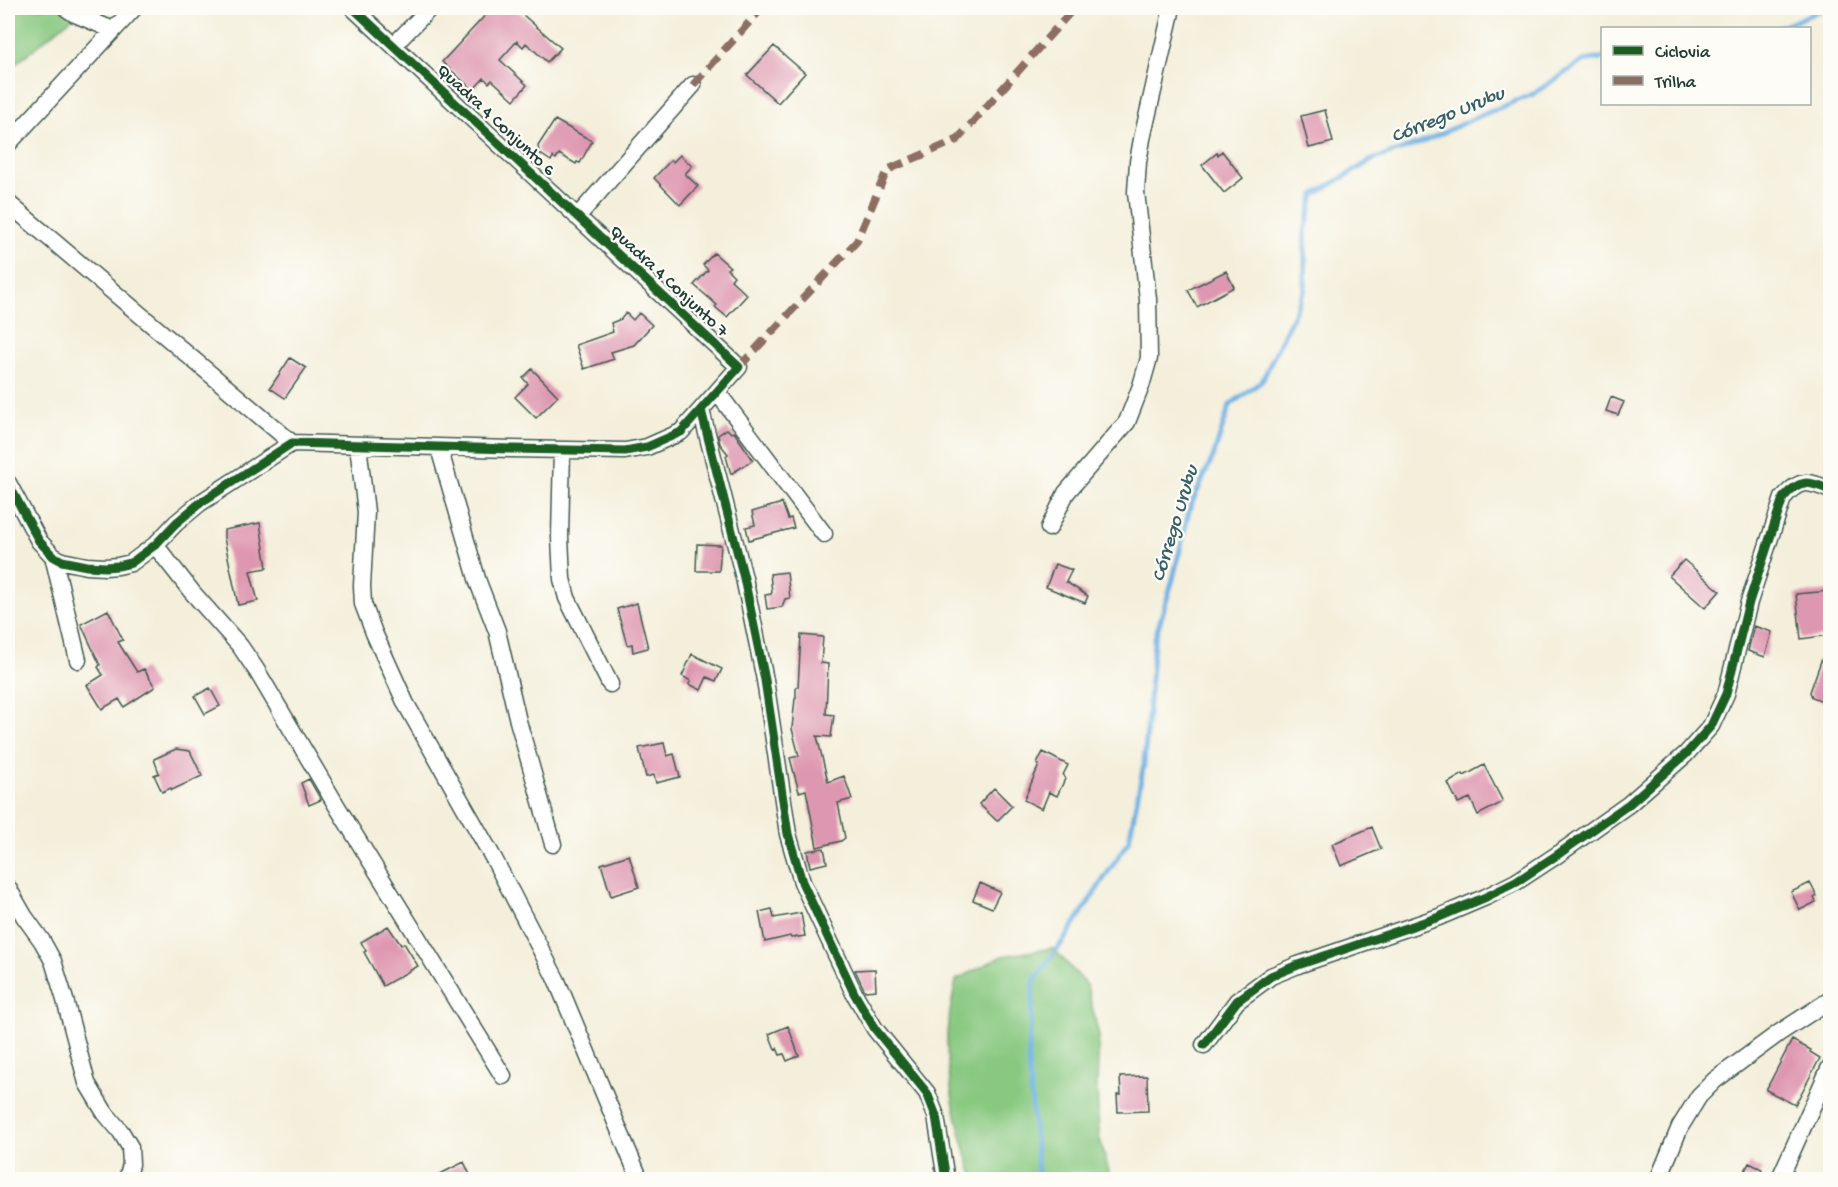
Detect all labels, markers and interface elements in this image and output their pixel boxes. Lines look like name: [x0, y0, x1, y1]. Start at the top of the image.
legend: [1601, 27, 1811, 105]
text: Ciclovia: [1655, 43, 1711, 64]
street label: Quadra 4 Conjunto 6: [432, 60, 560, 182]
text: Trilha: [1654, 73, 1697, 94]
water label: Córrego Urubu: [1388, 82, 1510, 149]
street label: Quadra 4 Conjunto 7: [605, 221, 732, 343]
water label: Córrego Urubu: [1148, 462, 1205, 585]

